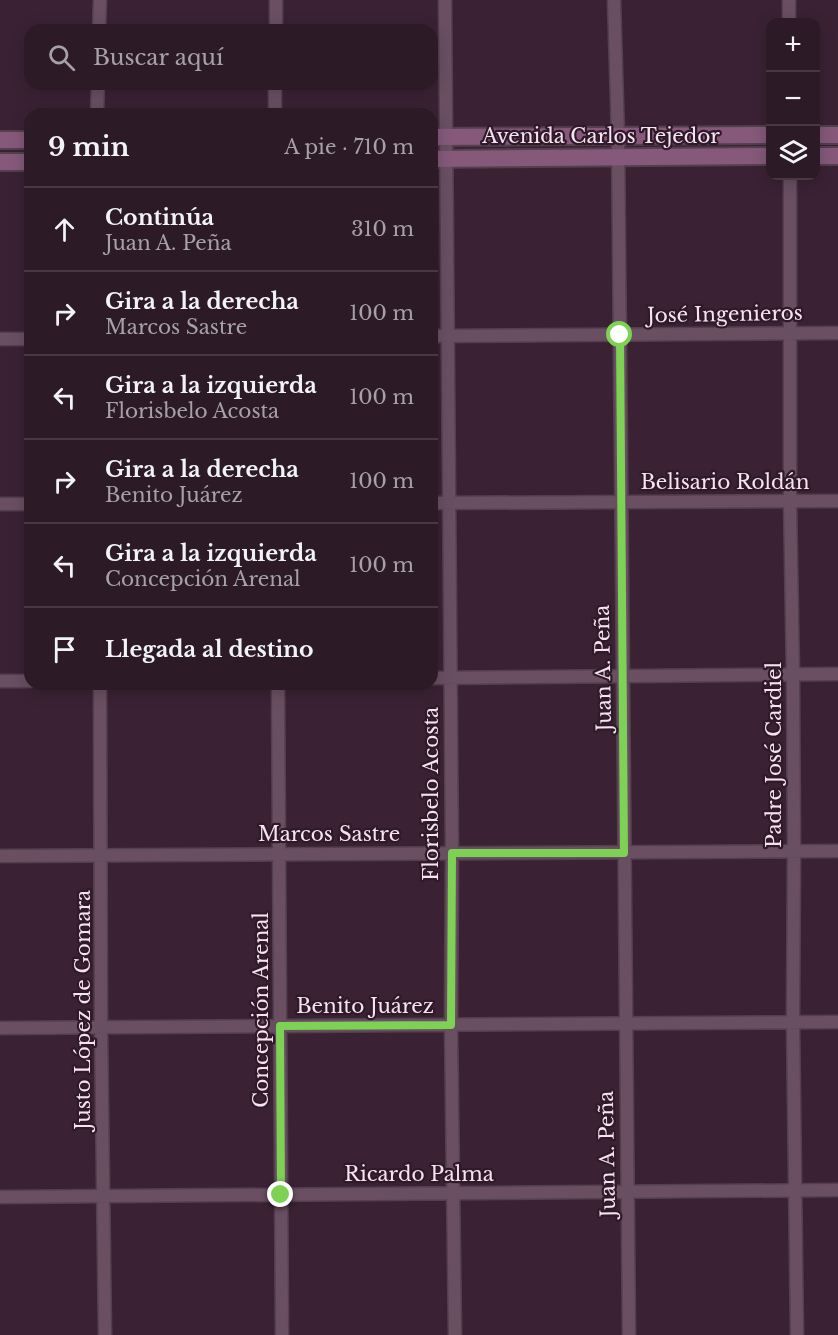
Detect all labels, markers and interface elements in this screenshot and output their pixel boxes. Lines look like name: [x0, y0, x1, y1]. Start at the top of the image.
map controls: [766, 18, 820, 180]
button: +: [766, 18, 820, 72]
search box: [24, 24, 438, 90]
icon: search: [45, 41, 78, 74]
text: Buscar aquí: [93, 44, 224, 71]
button: −: [766, 72, 820, 126]
street label: Avenida Carlos Tejedor: [481, 124, 720, 148]
button: layers: [766, 126, 820, 180]
text: 9 min: [48, 131, 129, 163]
text: A pie · 710 m: [284, 135, 414, 159]
text: Continúa: [105, 204, 214, 231]
icon: ahead: [48, 213, 81, 246]
text: 310 m: [351, 217, 414, 241]
text: Juan A. Peña: [105, 231, 232, 255]
text: Gira a la derecha: [105, 288, 299, 315]
icon: right: [48, 297, 81, 330]
text: 100 m: [349, 301, 414, 325]
street label: José Ingenieros: [644, 301, 803, 327]
text: Marcos Sastre: [105, 315, 247, 339]
route start: [606, 321, 632, 347]
text: Gira a la izquierda: [105, 372, 317, 399]
icon: left: [48, 381, 81, 414]
text: 100 m: [349, 385, 414, 409]
text: Florisbelo Acosta: [105, 399, 279, 423]
text: Gira a la derecha: [105, 456, 299, 483]
icon: right: [48, 465, 81, 498]
text: 100 m: [349, 469, 414, 493]
street label: Belisario Roldán: [641, 470, 810, 494]
text: Benito Juárez: [105, 483, 243, 507]
text: Gira a la izquierda: [105, 540, 317, 567]
icon: left: [48, 549, 81, 582]
text: 100 m: [349, 553, 414, 577]
text: Concepción Arenal: [105, 567, 301, 591]
street label: Juan A. Peña: [590, 604, 616, 735]
icon: arrive: [48, 633, 81, 666]
text: Llegada al destino: [105, 636, 314, 663]
street label: Padre José Cardiel: [762, 662, 786, 848]
street label: Florisbelo Acosta: [419, 706, 443, 881]
street label: Marcos Sastre: [258, 822, 400, 846]
street label: Justo López de Gomara: [71, 889, 95, 1133]
street label: Concepción Arenal: [249, 912, 273, 1108]
street label: Benito Juárez: [296, 994, 434, 1018]
street label: Juan A. Peña: [594, 1090, 620, 1221]
street label: Ricardo Palma: [344, 1162, 495, 1186]
route end: [267, 1181, 293, 1207]

